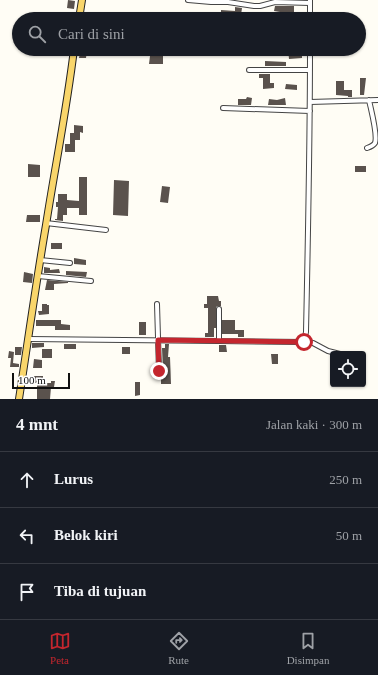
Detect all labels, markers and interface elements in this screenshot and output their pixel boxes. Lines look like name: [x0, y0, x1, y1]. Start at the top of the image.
search box: [12, 12, 366, 56]
icon: search: [26, 23, 48, 45]
text: Cari di sini: [58, 26, 125, 42]
route start: [295, 333, 313, 351]
map controls: [330, 351, 366, 387]
button: locate: [330, 351, 366, 387]
route end: [150, 362, 168, 380]
scale bar: [12, 371, 70, 390]
text: 100 m: [18, 374, 46, 386]
text: 4 mnt: [16, 415, 58, 434]
text: Jalan kaki · 300 m: [266, 417, 362, 432]
icon: ahead: [16, 469, 38, 491]
text: Lurus: [54, 471, 93, 487]
text: 250 m: [329, 472, 362, 487]
icon: left: [16, 525, 38, 547]
text: Belok kiri: [54, 527, 118, 543]
text: 50 m: [336, 528, 362, 543]
icon: arrive: [16, 581, 38, 603]
text: Tiba di tujuan: [54, 583, 146, 599]
tab: Peta: [49, 630, 71, 666]
tab: Rute: [168, 630, 190, 666]
tab: Disimpan: [287, 630, 329, 666]

